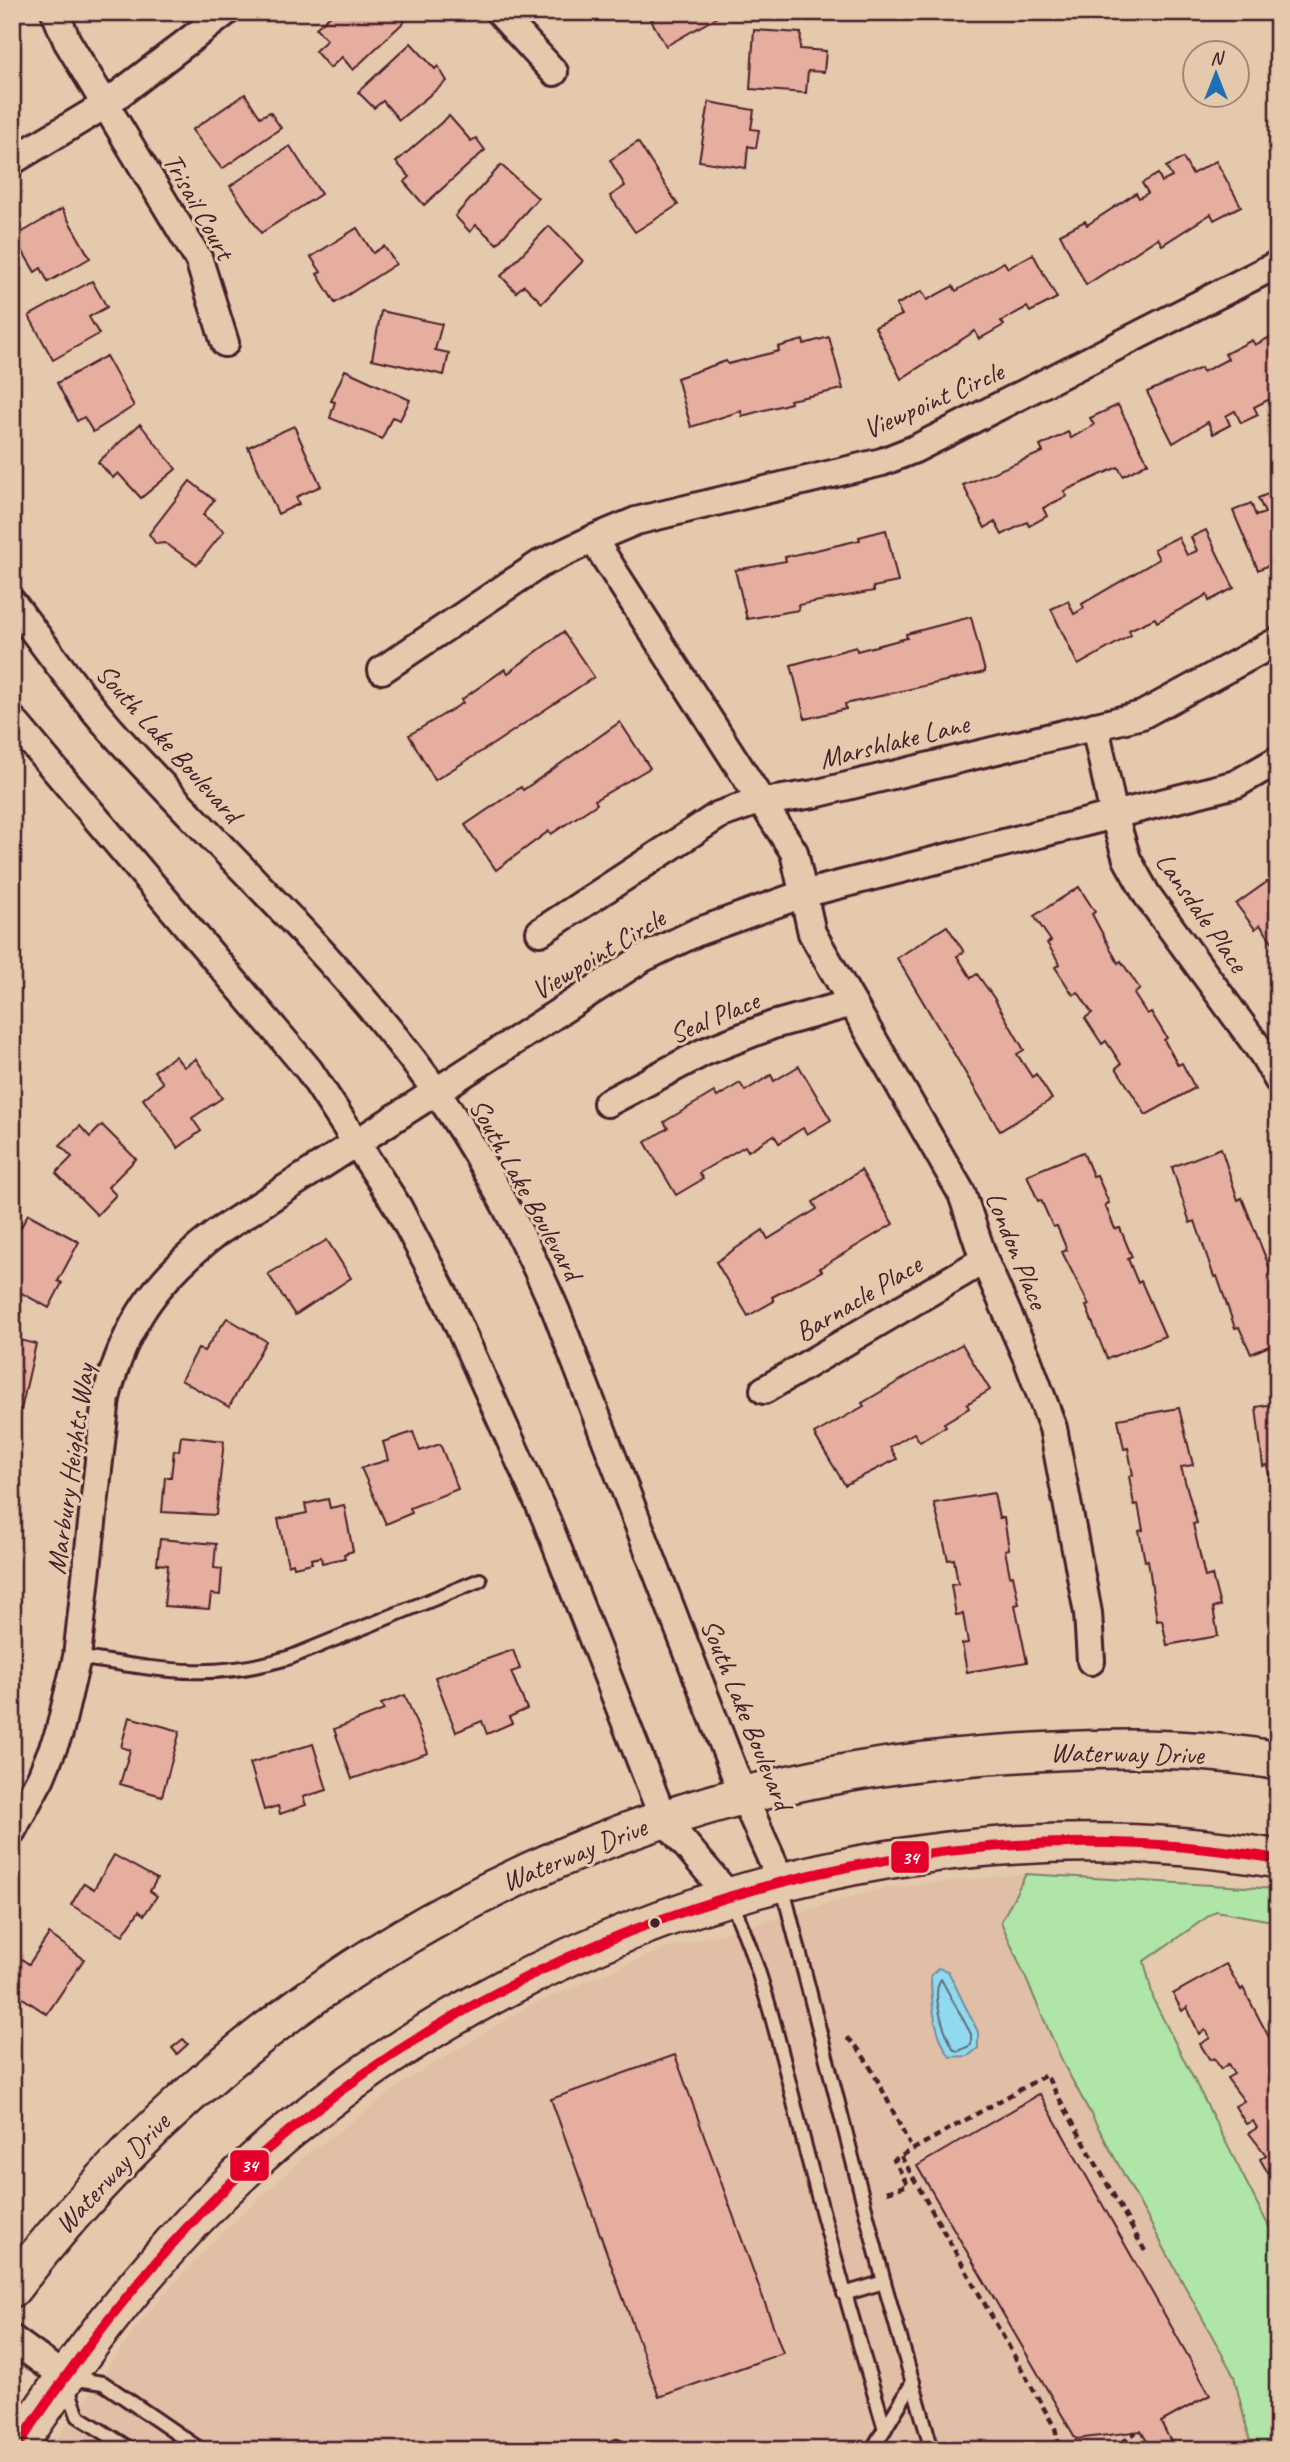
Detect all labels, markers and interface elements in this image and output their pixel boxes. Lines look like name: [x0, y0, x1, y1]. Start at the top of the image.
north arrow: [1182, 38, 1252, 108]
text: N: [1210, 46, 1225, 70]
street label: Trisail Court: [155, 147, 244, 268]
street label: Viewpoint Circle: [858, 353, 1010, 446]
street label: South Lake Boulevard: [88, 656, 252, 833]
street label: Marshlake Lane: [816, 705, 974, 776]
street label: Lansdale Place: [1148, 845, 1257, 980]
street label: Viewpoint Circle: [525, 899, 673, 1008]
street label: Seal Place: [664, 982, 766, 1051]
street label: South Lake Boulevard: [462, 1092, 592, 1289]
street label: London Place: [978, 1186, 1057, 1315]
street label: Barnacle Place: [788, 1246, 929, 1349]
street label: Marbury Heights Way: [38, 1359, 102, 1576]
street label: South Lake Boulevard: [693, 1614, 803, 1818]
street label: Waterway Drive: [1050, 1734, 1206, 1772]
street label: Waterway Drive: [497, 1808, 653, 1899]
line badge: 34: [890, 1840, 930, 1874]
text: 34: [901, 1846, 921, 1870]
unlabelled marker: [648, 1916, 662, 1930]
street label: Waterway Drive: [47, 2104, 178, 2241]
line badge: 34: [229, 2149, 270, 2182]
text: 34: [240, 2154, 260, 2178]

